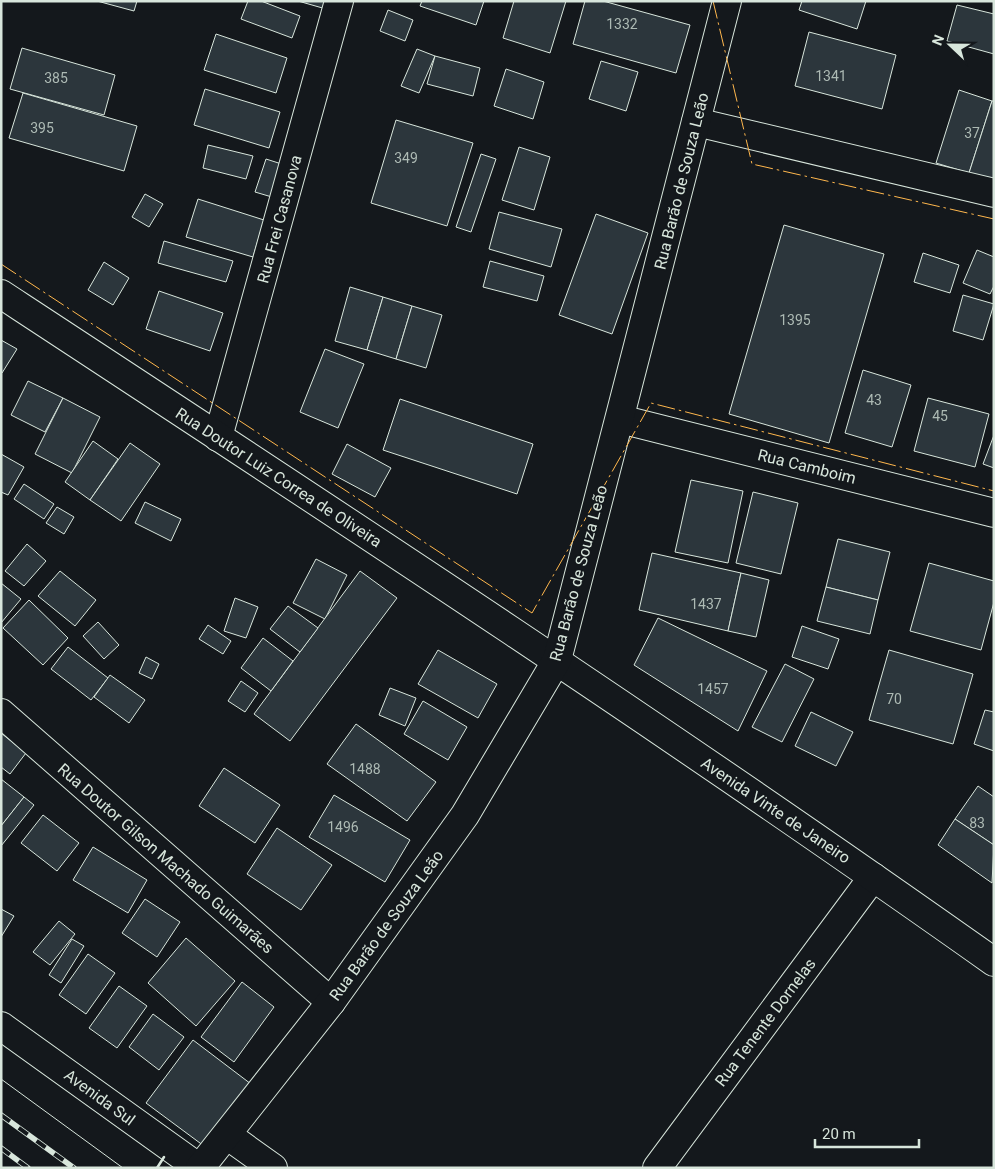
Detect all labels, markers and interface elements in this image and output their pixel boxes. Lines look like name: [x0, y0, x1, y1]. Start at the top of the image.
house number: 1332: [606, 16, 638, 32]
north arrow: [925, 20, 975, 70]
text: N: [929, 33, 947, 48]
house number: 1341: [815, 68, 847, 84]
house number: 385: [44, 70, 68, 86]
street label: Rua Barão de Souza Leão: [650, 91, 713, 271]
house number: 395: [30, 120, 54, 136]
house number: 37: [964, 125, 980, 141]
house number: 349: [394, 150, 418, 166]
street label: Rua Frei Casanova: [253, 153, 306, 285]
house number: 1395: [779, 312, 811, 328]
house number: 43: [866, 392, 882, 408]
street label: Rua Doutor Luiz Correa de Oliveira: [172, 404, 385, 551]
house number: 45: [932, 408, 948, 424]
street label: Rua Camboim: [756, 445, 858, 488]
street label: Rua Barão de Souza Leão: [546, 483, 611, 663]
house number: 1437: [690, 596, 722, 612]
house number: 1457: [697, 681, 729, 697]
house number: 70: [886, 691, 902, 707]
street label: Avenida Vinte de Janeiro: [698, 753, 854, 867]
street label: Rua Doutor Gilson Machado Guimarães: [54, 759, 278, 957]
house number: 1488: [349, 761, 381, 777]
house number: 83: [969, 815, 985, 831]
house number: 1496: [327, 819, 359, 835]
street label: Rua Barão de Souza Leão: [325, 846, 447, 1004]
street label: Rua Tenente Dornelas: [711, 955, 820, 1090]
street label: Avenida Sul: [61, 1065, 139, 1129]
scale bar: [815, 1116, 919, 1148]
text: 20 m: [822, 1125, 856, 1143]

